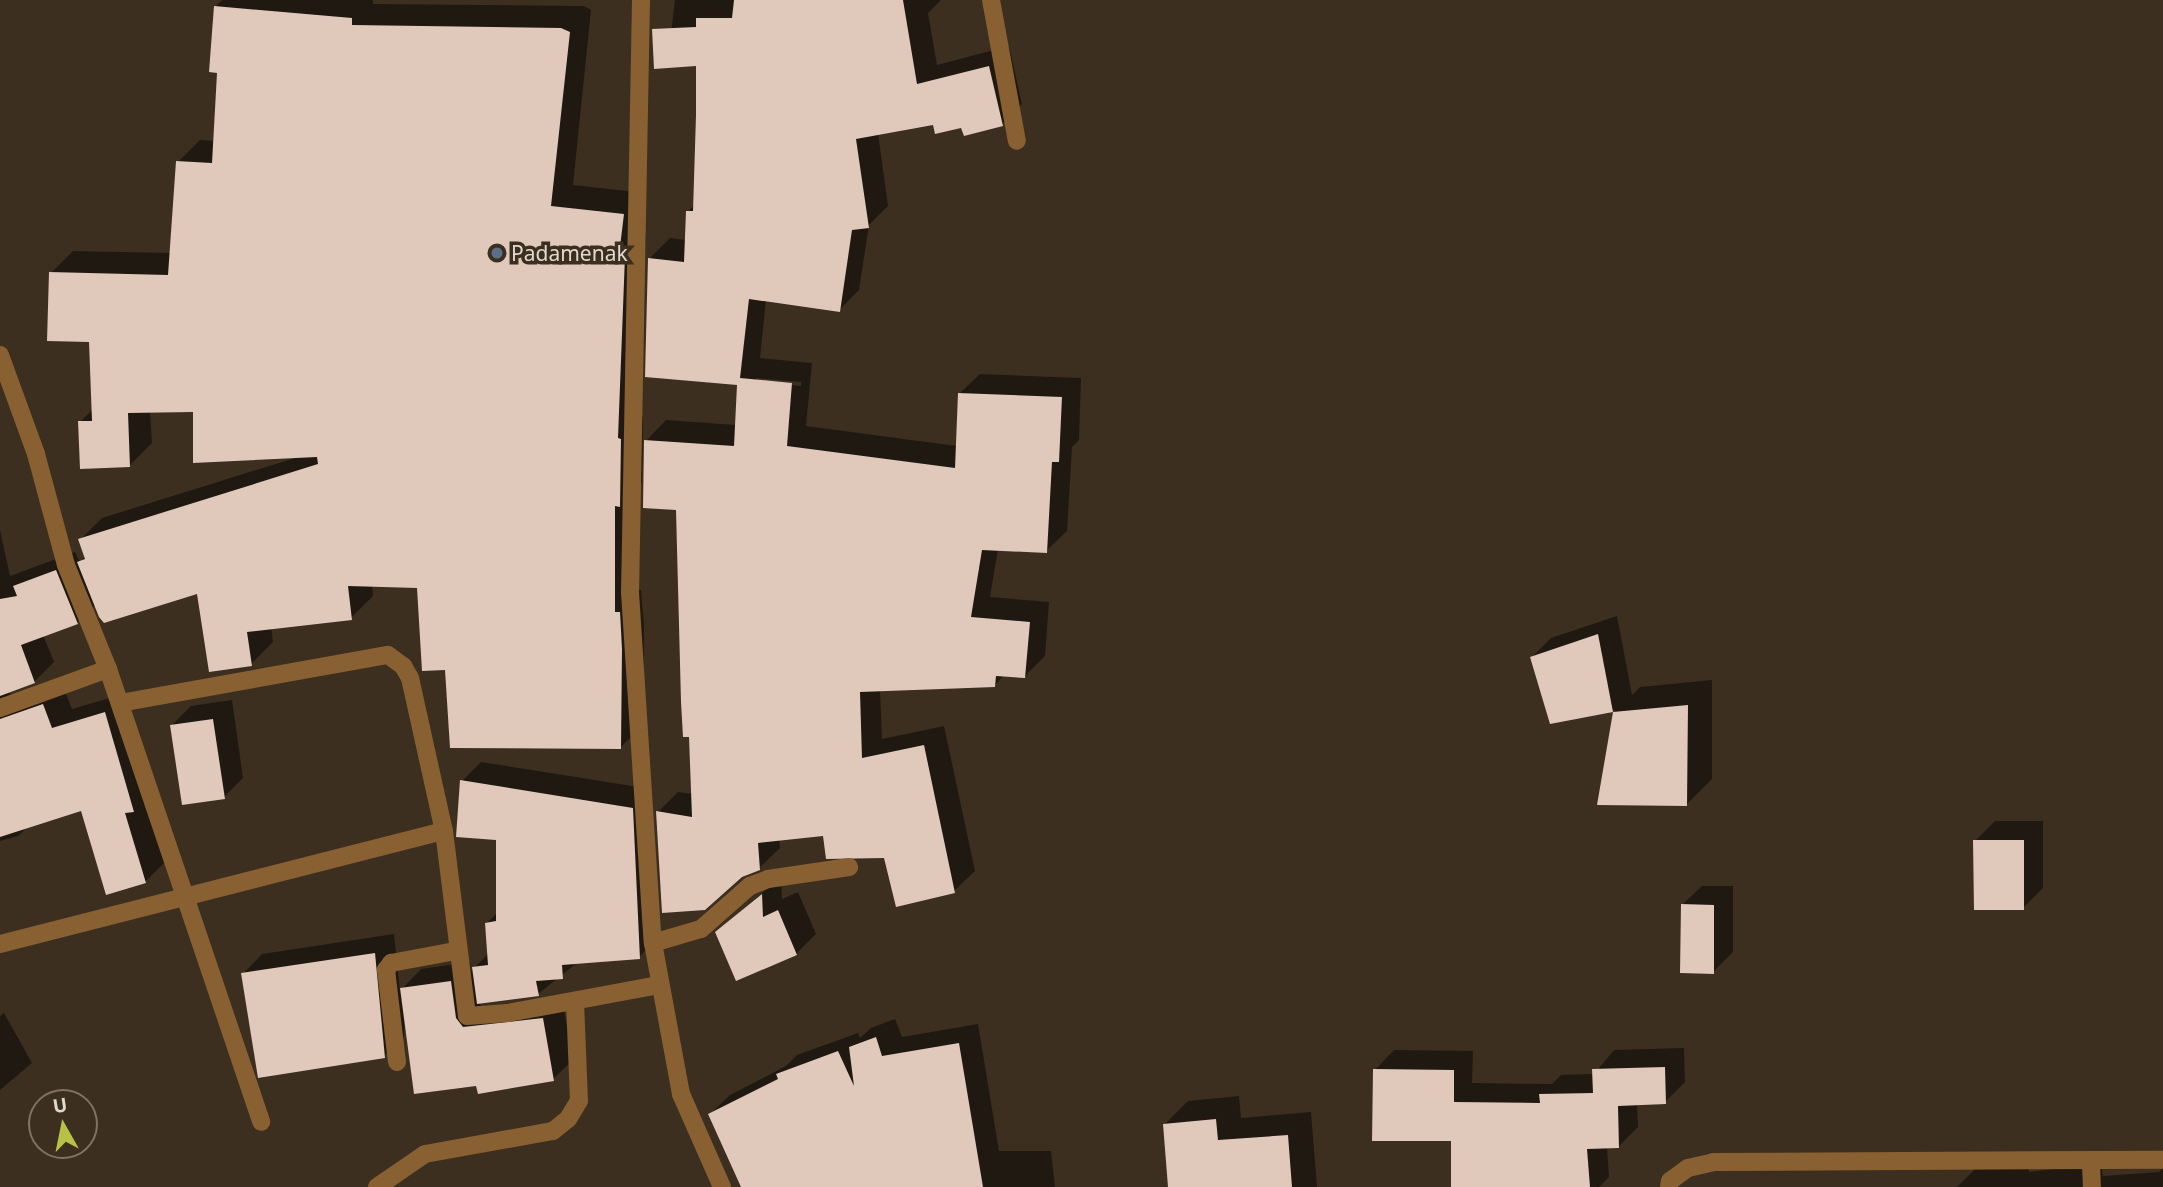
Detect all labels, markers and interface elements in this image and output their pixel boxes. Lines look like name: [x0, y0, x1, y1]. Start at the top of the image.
place label: Padamenak: [511, 240, 628, 266]
marker: Padamenak: [489, 245, 505, 261]
north arrow: [28, 1089, 98, 1159]
text: U: [51, 1091, 69, 1119]

